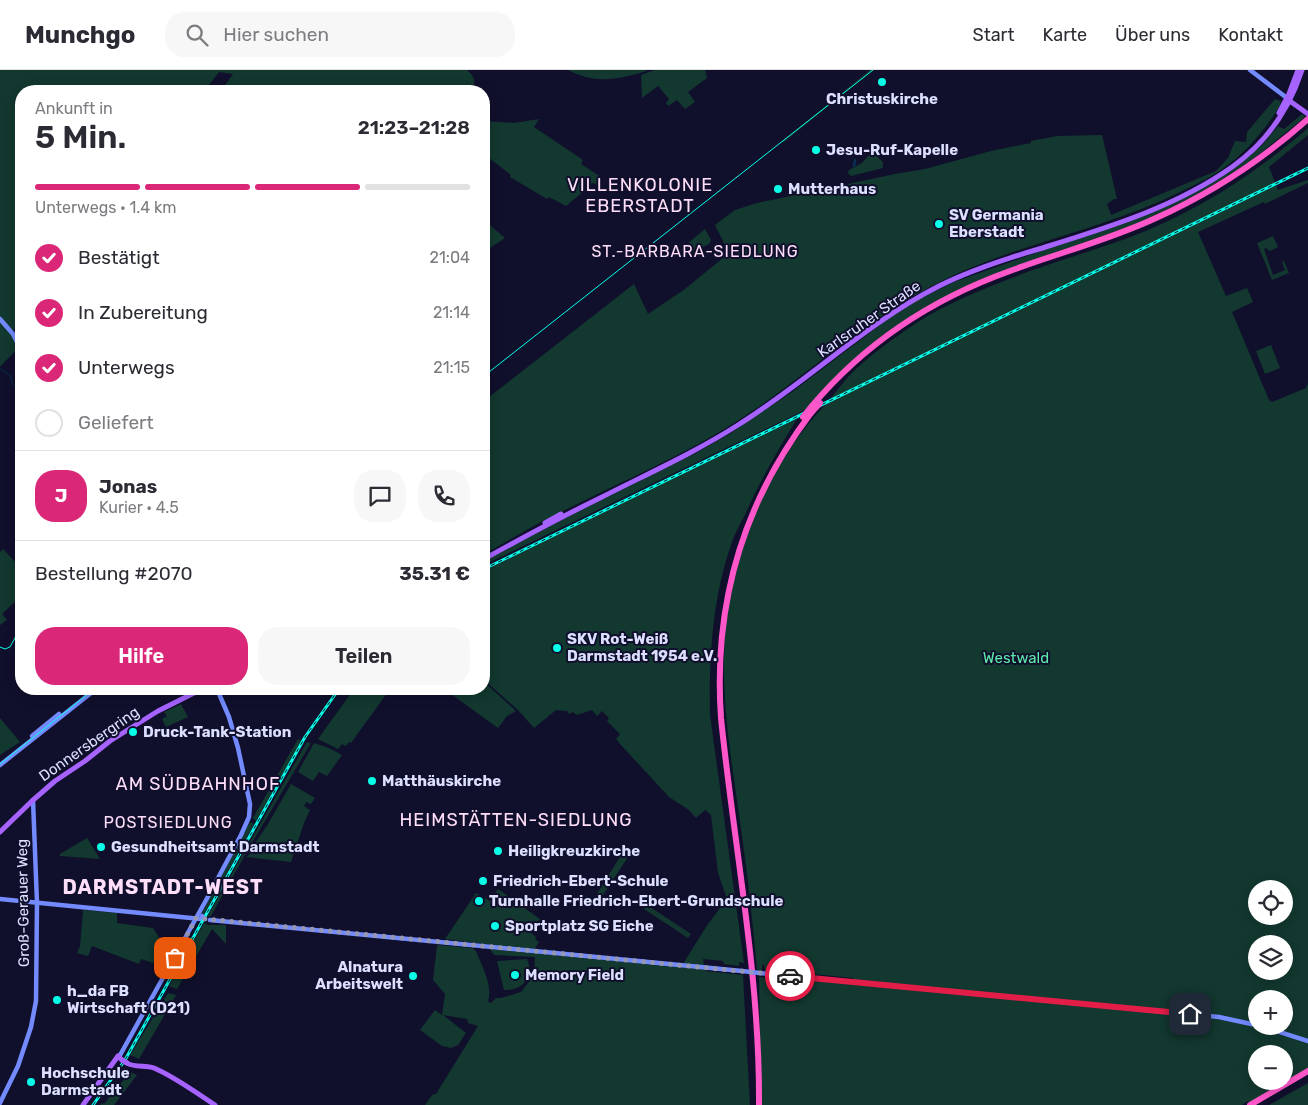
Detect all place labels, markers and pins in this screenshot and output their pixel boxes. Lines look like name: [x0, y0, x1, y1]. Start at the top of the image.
marker: Christuskirche: [876, 76, 888, 88]
place label: Christuskirche: [826, 90, 938, 108]
place label: Jesu-Ruf-Kapelle: [826, 141, 958, 159]
marker: Jesu-Ruf-Kapelle: [810, 144, 822, 156]
place label: Mutterhaus: [788, 180, 876, 198]
marker: Mutterhaus: [772, 183, 784, 195]
place label: SV Germania Eberstadt: [949, 206, 1044, 241]
marker: SV Germania Eberstadt: [933, 218, 945, 230]
place label: SKV Rot-Weiß Darmstadt 1954 e.V.: [567, 630, 717, 665]
marker: SKV Rot-Weiß Darmstadt 1954 e.V.: [551, 642, 563, 654]
place label: Druck-Tank-Station: [143, 723, 291, 741]
marker: Druck-Tank-Station: [127, 726, 139, 738]
place label: Matthäuskirche: [382, 772, 501, 790]
marker: Matthäuskirche: [366, 775, 378, 787]
place label: Gesundheitsamt Darmstadt: [111, 838, 319, 856]
marker: Gesundheitsamt Darmstadt: [95, 841, 107, 853]
place label: Heiligkreuzkirche: [508, 842, 640, 860]
marker: Heiligkreuzkirche: [492, 845, 504, 857]
place label: Friedrich-Ebert-Schule: [493, 872, 669, 890]
marker: Friedrich-Ebert-Schule: [477, 875, 489, 887]
place label: Turnhalle Friedrich-Ebert-Grundschule: [489, 892, 783, 910]
marker: Turnhalle Friedrich-Ebert-Grundschule: [473, 895, 485, 907]
place label: Sportplatz SG Eiche: [505, 917, 654, 935]
marker: Sportplatz SG Eiche: [489, 920, 501, 932]
pin: [154, 937, 196, 979]
place label: Alnatura Arbeitswelt: [315, 958, 403, 993]
place label: Memory Field: [525, 966, 624, 984]
marker: Memory Field: [509, 969, 521, 981]
marker: Alnatura Arbeitswelt: [407, 970, 419, 982]
place label: h_da FB Wirtschaft (D21): [67, 982, 190, 1017]
pin: [1169, 993, 1211, 1035]
marker: h_da FB Wirtschaft (D21): [51, 994, 63, 1006]
place label: Hochschule Darmstadt: [41, 1064, 130, 1099]
marker: Hochschule Darmstadt: [25, 1076, 37, 1088]

